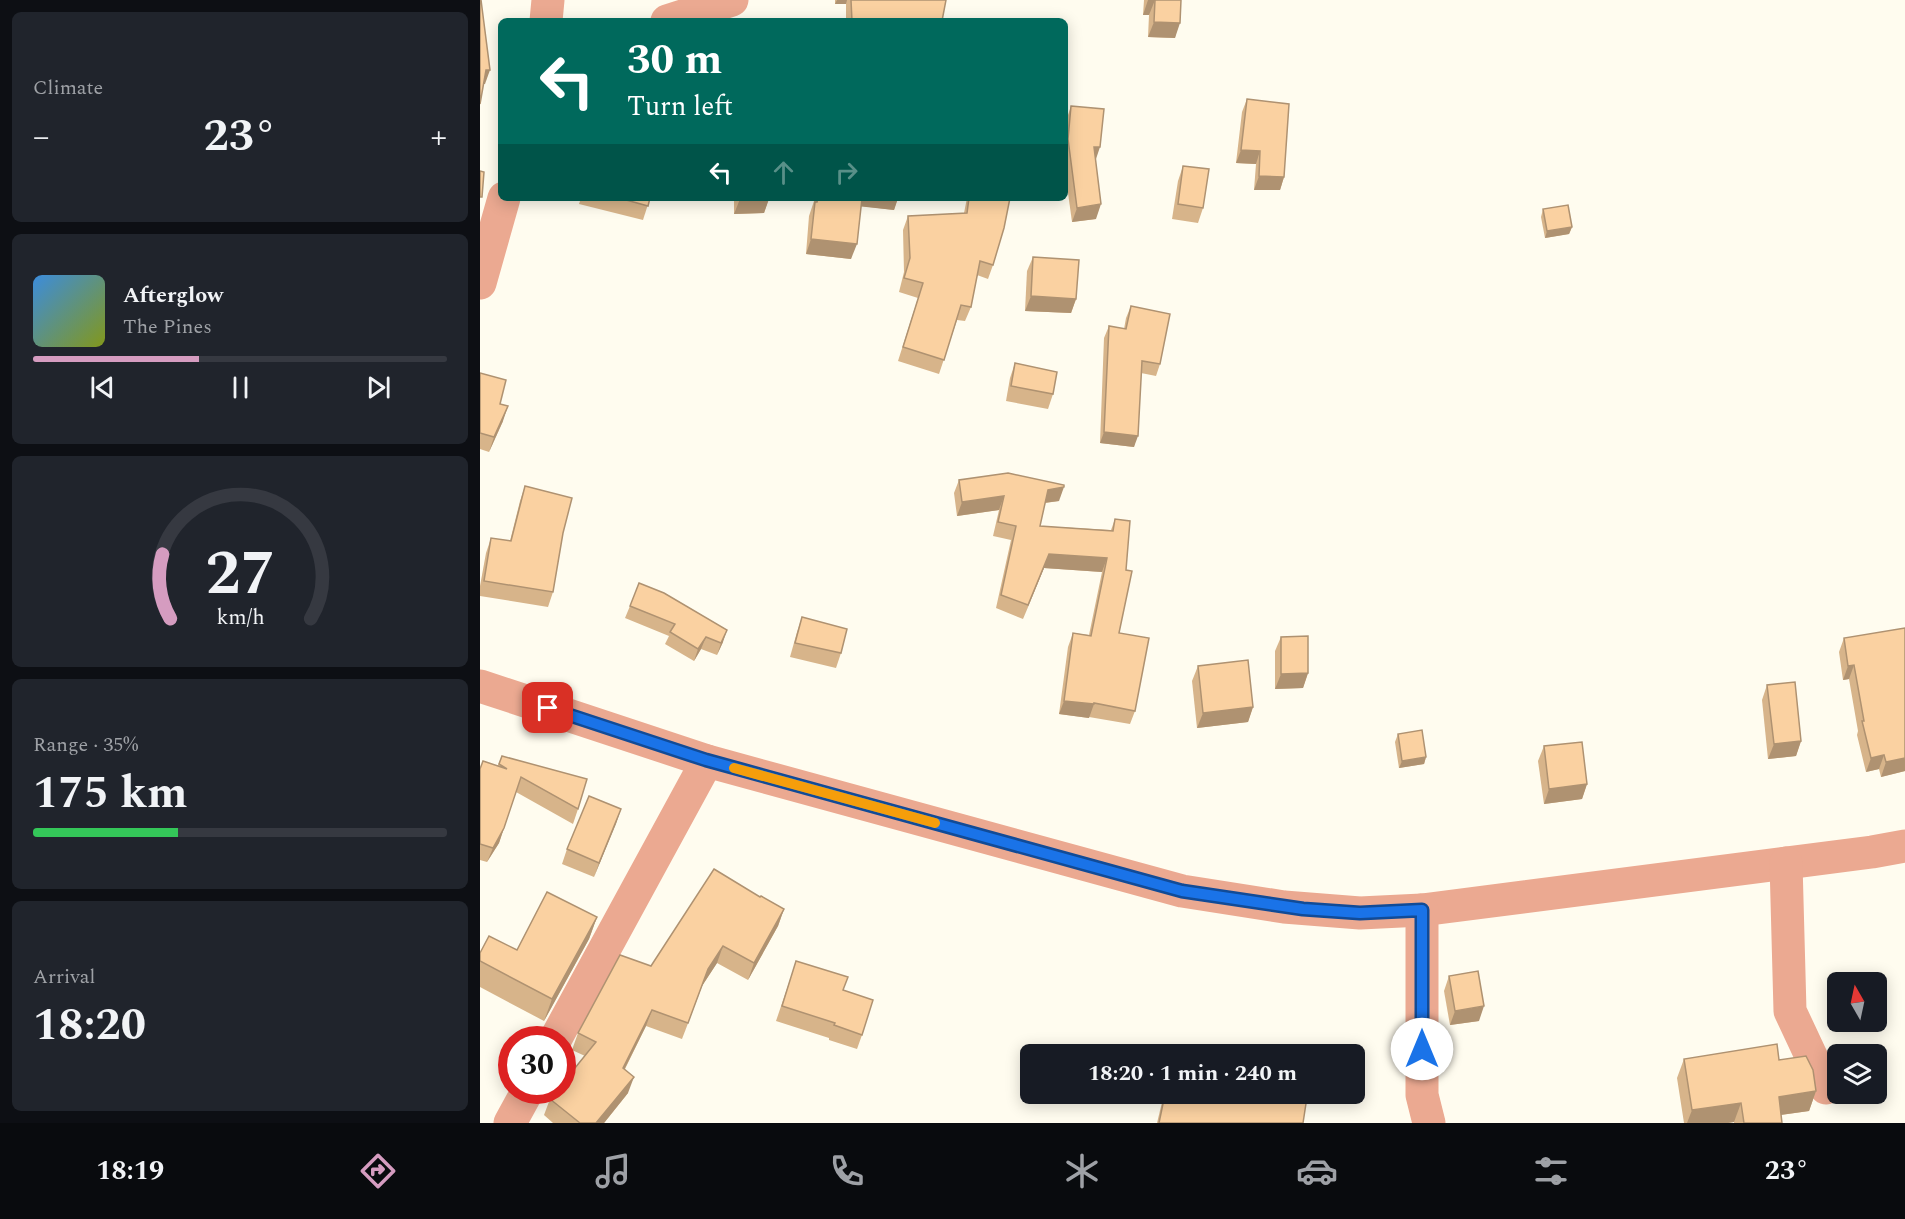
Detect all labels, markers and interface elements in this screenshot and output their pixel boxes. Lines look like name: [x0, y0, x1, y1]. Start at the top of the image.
text: 30 m: [627, 29, 722, 92]
icon: left: [528, 42, 606, 120]
text: Climate: [33, 73, 103, 103]
text: Turn left: [627, 86, 733, 128]
text: 23°: [204, 102, 277, 171]
text: −: [33, 112, 50, 162]
text: +: [431, 112, 447, 162]
icon: left: [704, 156, 737, 189]
icon: ahead: [767, 156, 800, 189]
icon: right: [830, 156, 863, 189]
text: Afterglow: [123, 279, 223, 312]
text: The Pines: [123, 312, 212, 342]
icon: previous: [86, 371, 119, 404]
icon: pause: [224, 371, 257, 404]
icon: next: [362, 371, 395, 404]
text: 27: [205, 527, 275, 622]
text: km/h: [216, 601, 264, 634]
pin: [522, 682, 573, 733]
icon: arrive: [531, 691, 564, 724]
text: Range · 35%: [33, 730, 138, 760]
text: 175 km: [33, 759, 188, 828]
text: Arrival: [33, 962, 95, 992]
north arrow: [1827, 972, 1887, 1032]
map controls: [1827, 972, 1887, 1104]
text: 18:20: [33, 991, 146, 1060]
position arrow: [1390, 1017, 1454, 1081]
speed limit sign: 30: [498, 1026, 576, 1104]
button: layers: [1827, 1044, 1887, 1104]
text: 18:20 · 1 min · 240 m: [1088, 1057, 1297, 1090]
text: 18:19: [96, 1150, 164, 1192]
icon: directions: [357, 1150, 399, 1192]
icon: music: [592, 1150, 634, 1192]
icon: phone: [826, 1150, 868, 1192]
icon: climate: [1061, 1150, 1103, 1192]
icon: car: [1296, 1150, 1338, 1192]
icon: filters: [1530, 1150, 1572, 1192]
text: 23°: [1765, 1150, 1809, 1192]

